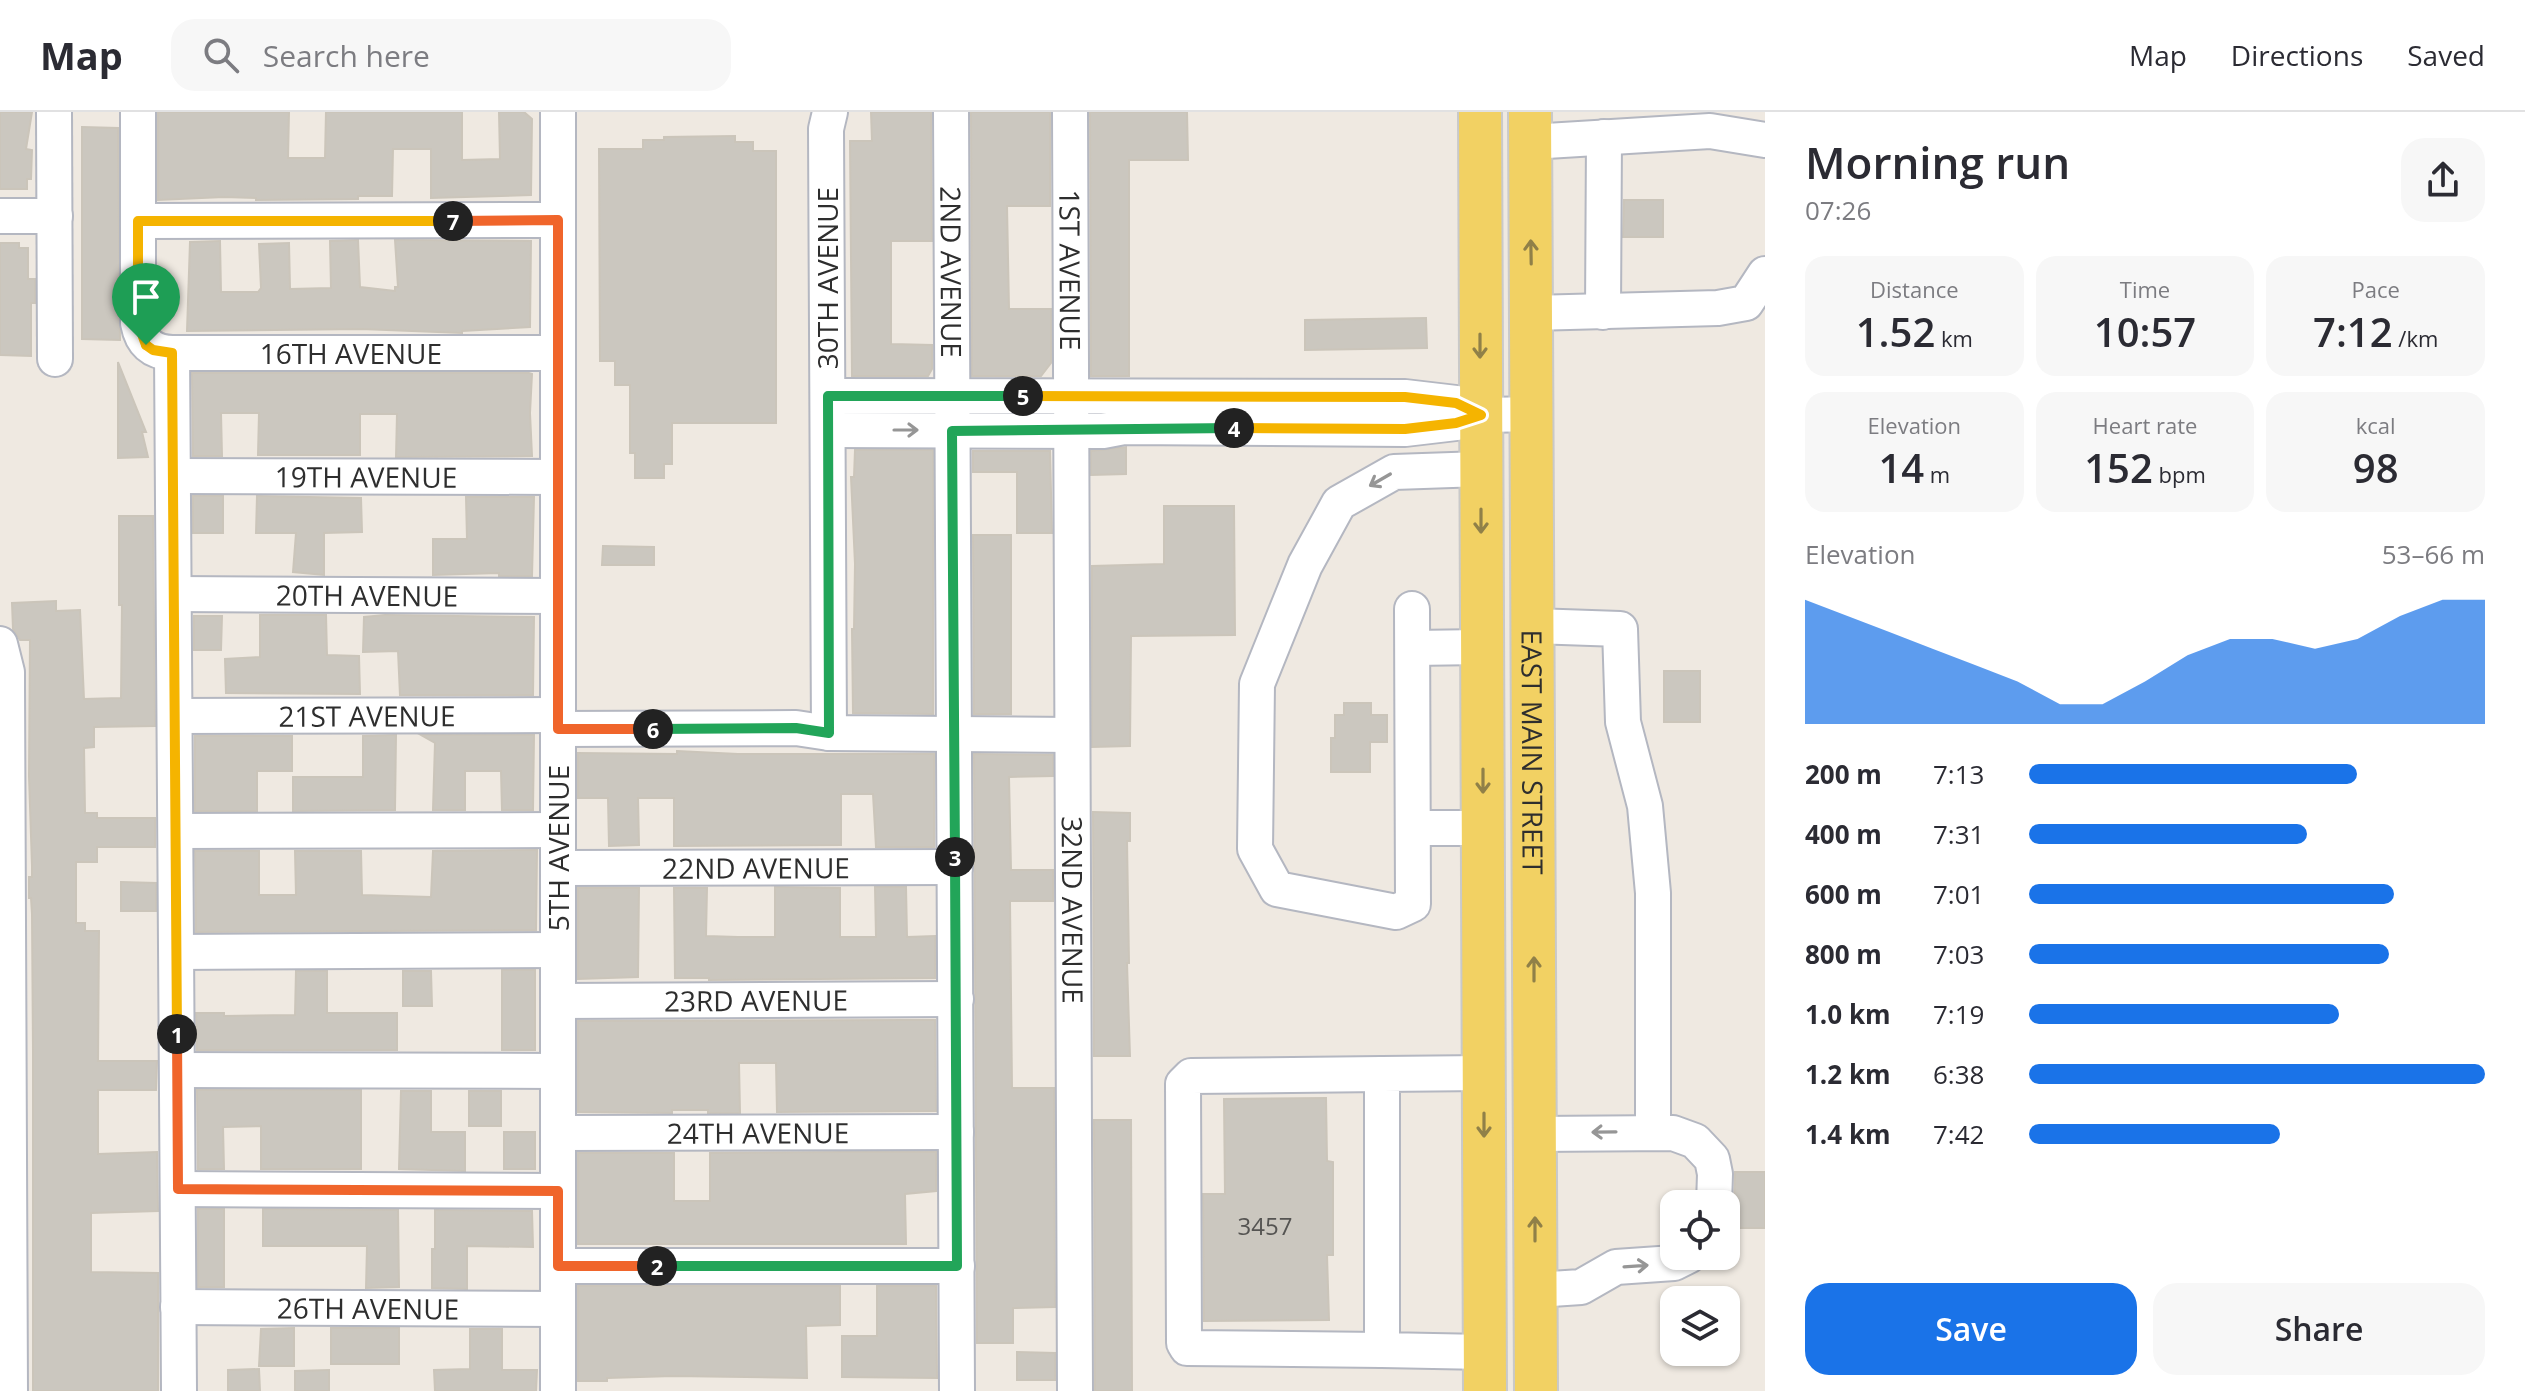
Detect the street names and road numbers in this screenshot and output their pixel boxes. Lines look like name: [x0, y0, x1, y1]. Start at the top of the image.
street label: 2ND AVENUE: [932, 186, 971, 358]
street label: 30TH AVENUE: [808, 187, 846, 369]
street label: 1ST AVENUE: [1051, 189, 1090, 351]
street label: 16TH AVENUE: [260, 334, 442, 372]
street label: 19TH AVENUE: [275, 457, 457, 496]
street label: 20TH AVENUE: [276, 576, 458, 614]
street label: EAST MAIN STREET: [1513, 629, 1553, 875]
street label: 21ST AVENUE: [278, 696, 456, 735]
street label: 5TH AVENUE: [539, 765, 577, 931]
street label: 32ND AVENUE: [1054, 816, 1092, 1004]
street label: 22ND AVENUE: [662, 848, 850, 887]
street label: 23RD AVENUE: [664, 981, 848, 1019]
street label: 24TH AVENUE: [667, 1113, 849, 1152]
street label: 26TH AVENUE: [277, 1289, 459, 1327]

